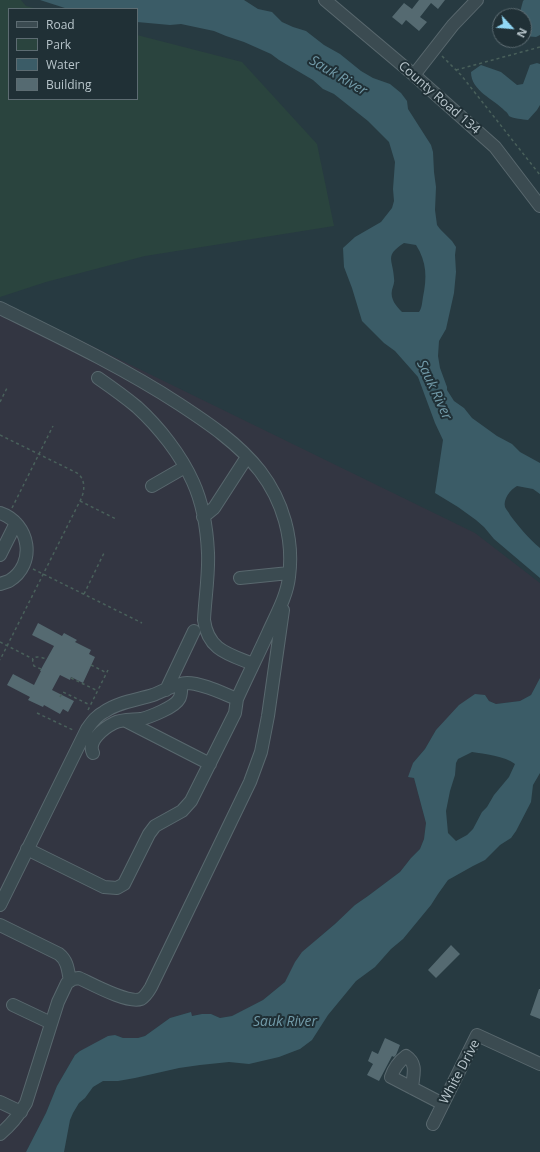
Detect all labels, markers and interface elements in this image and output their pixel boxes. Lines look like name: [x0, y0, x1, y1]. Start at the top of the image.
legend: [8, 8, 138, 100]
north arrow: [492, 8, 532, 48]
text: Road: [46, 16, 75, 33]
text: N: [514, 26, 531, 40]
text: Park: [46, 36, 71, 53]
water label: Sauk River: [306, 52, 370, 100]
text: Water: [46, 56, 80, 73]
street label: County Road 134: [395, 58, 483, 138]
text: Building: [46, 76, 91, 93]
water label: Sauk River: [413, 357, 455, 423]
water label: Sauk River: [253, 1014, 317, 1030]
street label: White Drive: [437, 1037, 483, 1107]

